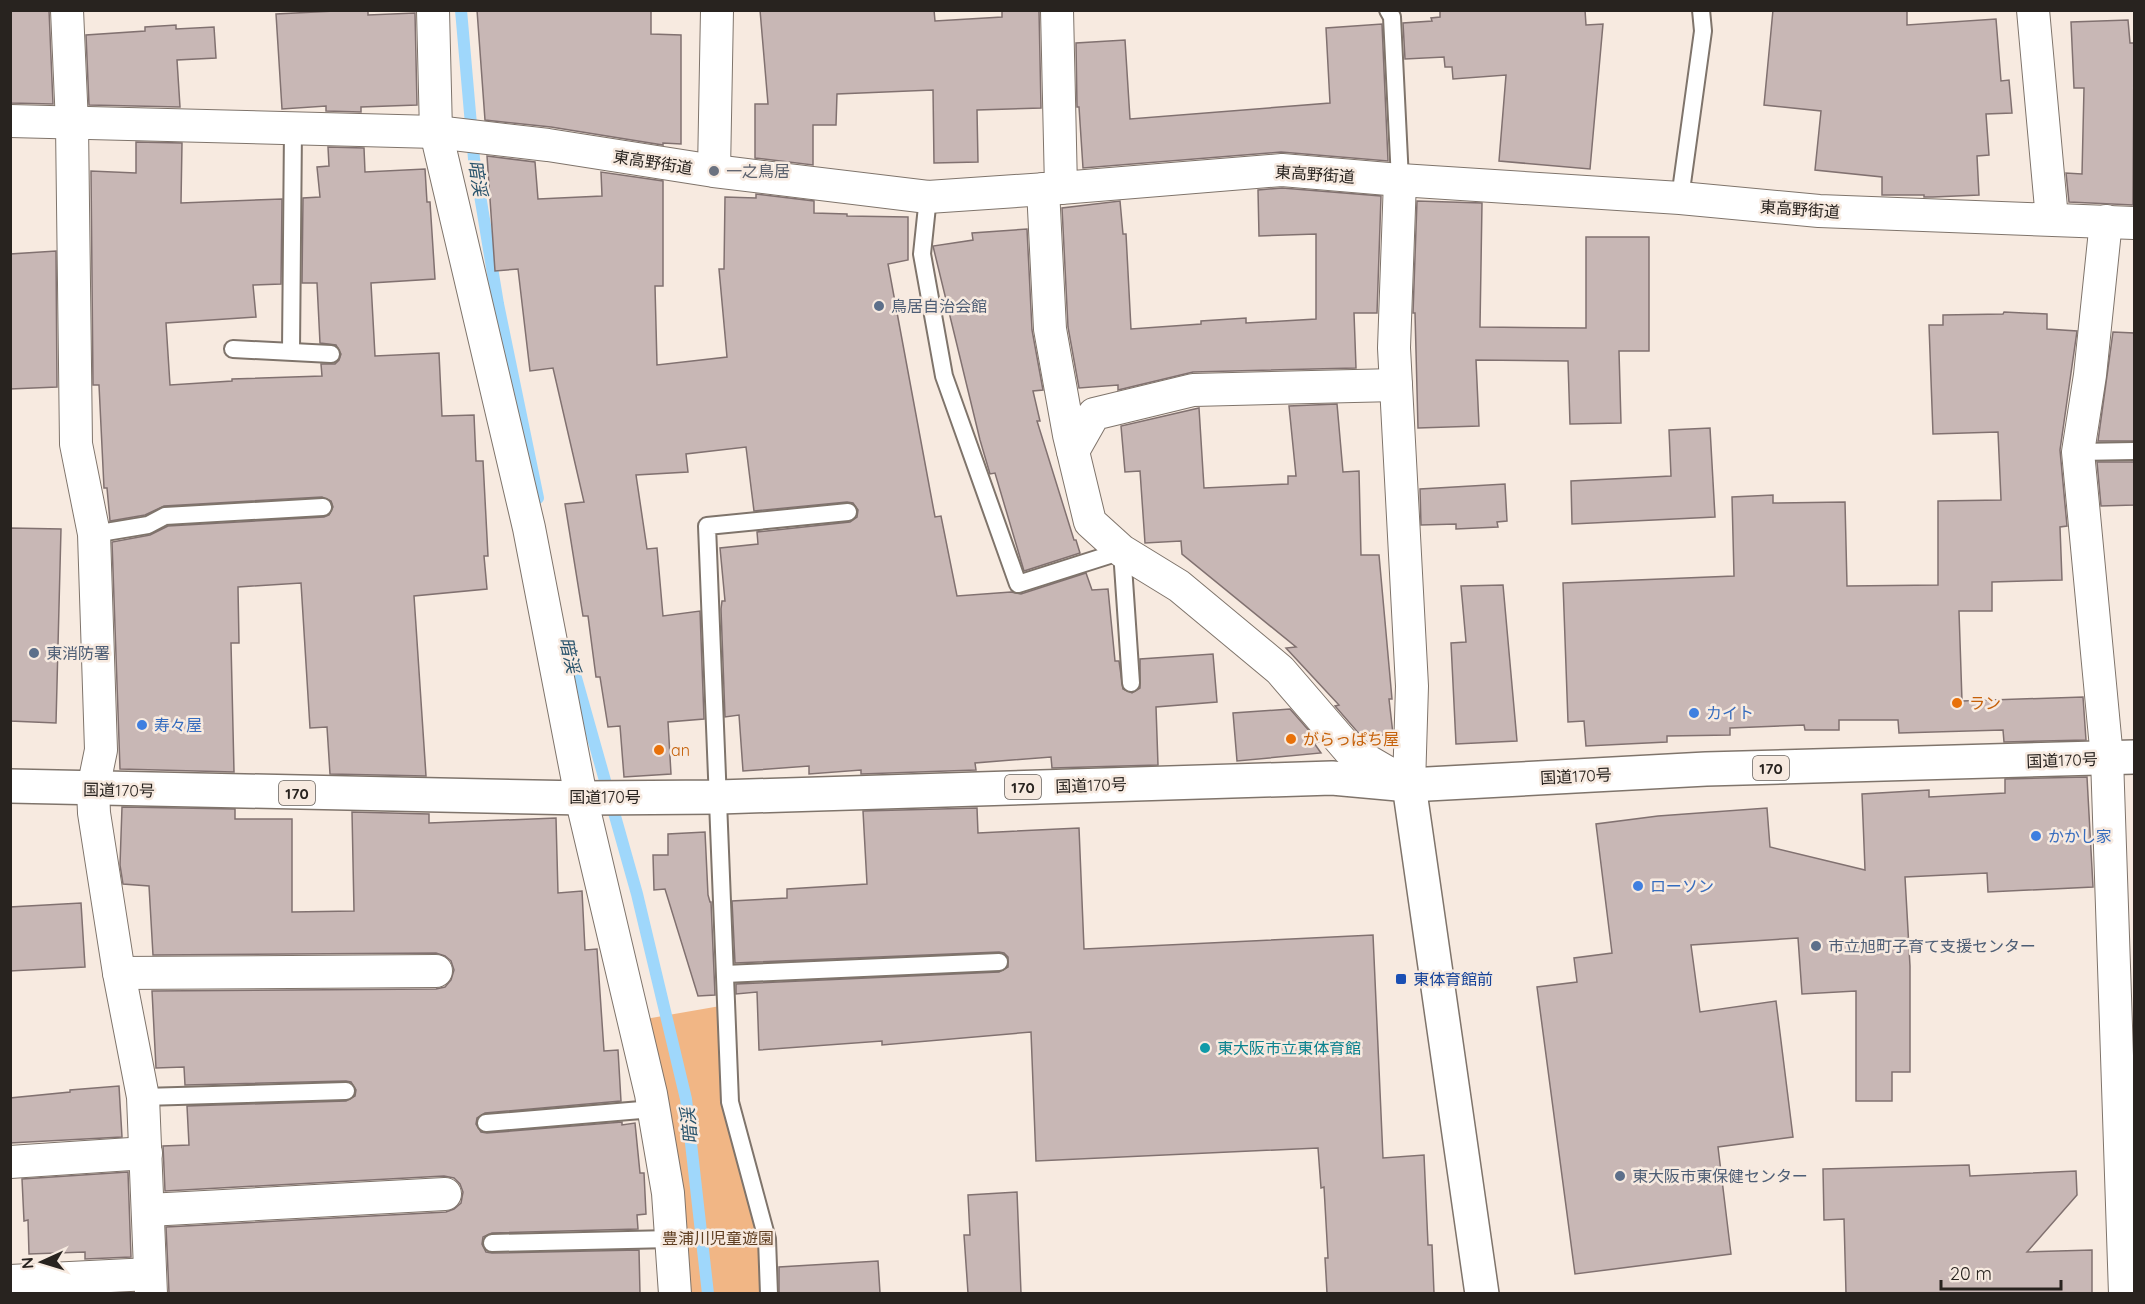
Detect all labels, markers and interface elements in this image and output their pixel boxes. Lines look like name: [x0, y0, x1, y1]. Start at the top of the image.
street label: 東高野街道: [612, 146, 694, 178]
water label: 暗渓: [464, 158, 492, 200]
place label: 一之鳥居: [726, 161, 790, 181]
street label: 東高野街道: [1274, 161, 1356, 187]
marker: 一之鳥居: [707, 164, 721, 178]
street label: 東高野街道: [1759, 196, 1841, 222]
place label: 鳥居自治会館: [891, 296, 987, 316]
marker: 鳥居自治会館: [872, 299, 886, 313]
water label: 暗渓: [555, 635, 586, 677]
place label: 東消防署: [46, 643, 110, 663]
marker: 東消防署: [27, 646, 41, 660]
place label: ラン: [1969, 693, 2001, 713]
marker: ラン: [1950, 696, 1964, 710]
place label: カイト: [1706, 703, 1754, 723]
marker: カイト: [1687, 706, 1701, 720]
place label: 寿々屋: [154, 715, 202, 735]
marker: 寿々屋: [135, 718, 149, 732]
place label: がらっぱち屋: [1303, 729, 1399, 749]
marker: がらっぱち屋: [1284, 732, 1298, 746]
place label: an: [671, 740, 690, 760]
marker: an: [652, 743, 666, 757]
street label: 国道170号: [2026, 749, 2098, 771]
road number: 170: [1753, 756, 1789, 780]
street label: 国道170号: [1540, 764, 1612, 788]
street label: 国道170号: [1055, 774, 1127, 796]
road number: 170: [1005, 775, 1041, 799]
street label: 国道170号: [83, 779, 155, 801]
road number: 170: [279, 781, 315, 805]
street label: 国道170号: [569, 787, 641, 807]
place label: かかし家: [2048, 826, 2112, 846]
marker: かかし家: [2029, 829, 2043, 843]
place label: ローソン: [1650, 876, 1714, 896]
marker: ローソン: [1631, 879, 1645, 893]
place label: 市立旭町子育て支援センター: [1828, 936, 2036, 956]
marker: 市立旭町子育て支援センター: [1809, 939, 1823, 953]
place label: 東体育館前: [1413, 969, 1493, 989]
marker: 東体育館前: [1394, 972, 1408, 986]
place label: 東大阪市立東体育館: [1217, 1038, 1361, 1058]
marker: 東大阪市立東体育館: [1198, 1041, 1212, 1055]
water label: 暗渓: [675, 1105, 702, 1145]
place label: 東大阪市東保健センター: [1632, 1166, 1808, 1186]
marker: 東大阪市東保健センター: [1613, 1169, 1627, 1183]
park label: 豊浦川児童遊園: [662, 1228, 774, 1248]
north arrow: [12, 1232, 72, 1292]
scale bar: [1941, 1253, 2061, 1291]
text: N: [17, 1256, 37, 1270]
text: 20 m: [1950, 1262, 1992, 1285]

